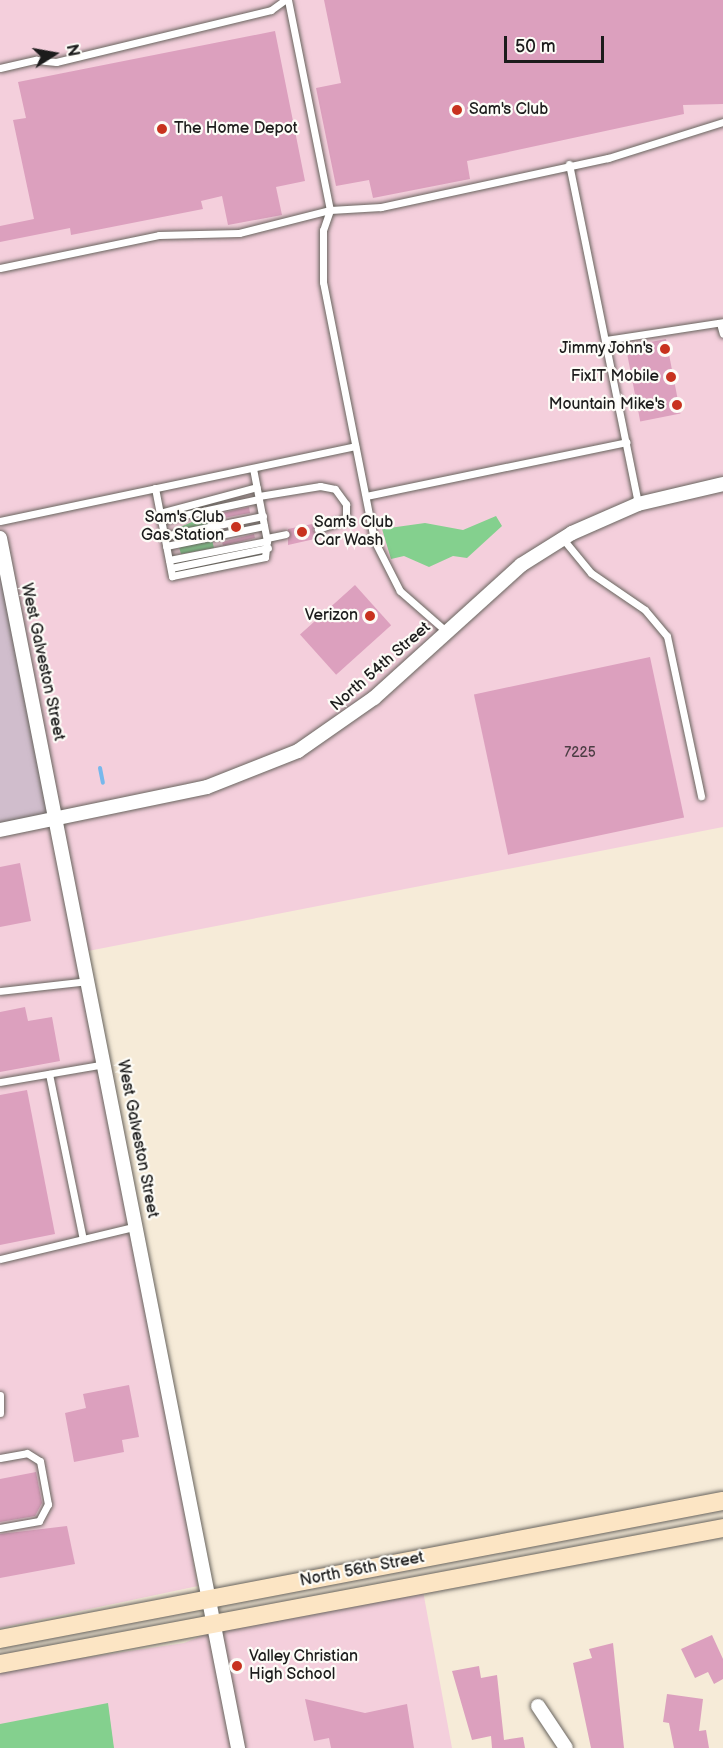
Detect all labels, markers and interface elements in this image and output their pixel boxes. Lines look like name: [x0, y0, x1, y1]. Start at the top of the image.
north arrow: [24, 24, 84, 84]
scale bar: [507, 24, 608, 62]
text: 50 m: [515, 36, 556, 57]
text: N: [62, 43, 83, 58]
place label: Sam's Club: [469, 100, 548, 120]
marker: Sam's Club: [450, 103, 464, 117]
place label: The Home Depot: [174, 119, 298, 139]
marker: The Home Depot: [155, 122, 169, 136]
place label: Jimmy John's: [557, 339, 653, 359]
marker: Jimmy John's: [658, 342, 672, 356]
place label: FixIT Mobile: [571, 367, 659, 387]
marker: FixIT Mobile: [664, 370, 678, 384]
place label: Mountain Mike's: [549, 395, 665, 415]
marker: Mountain Mike's: [670, 398, 684, 412]
place label: Sam's Club Gas Station: [141, 508, 224, 546]
place label: Sam's Club Car Wash: [314, 513, 393, 551]
marker: Sam's Club Gas Station: [229, 520, 243, 534]
marker: Sam's Club Car Wash: [295, 525, 309, 539]
street label: West Galveston Street: [16, 581, 68, 743]
place label: Verizon: [305, 606, 358, 626]
marker: Verizon: [363, 609, 377, 623]
street label: North 54th Street: [327, 618, 435, 716]
house number: 7225: [564, 745, 596, 761]
street label: West Galveston Street: [112, 1058, 162, 1220]
street label: North 56th Street: [298, 1549, 426, 1591]
place label: Valley Christian High School: [249, 1647, 359, 1685]
marker: Valley Christian High School: [230, 1659, 244, 1673]

